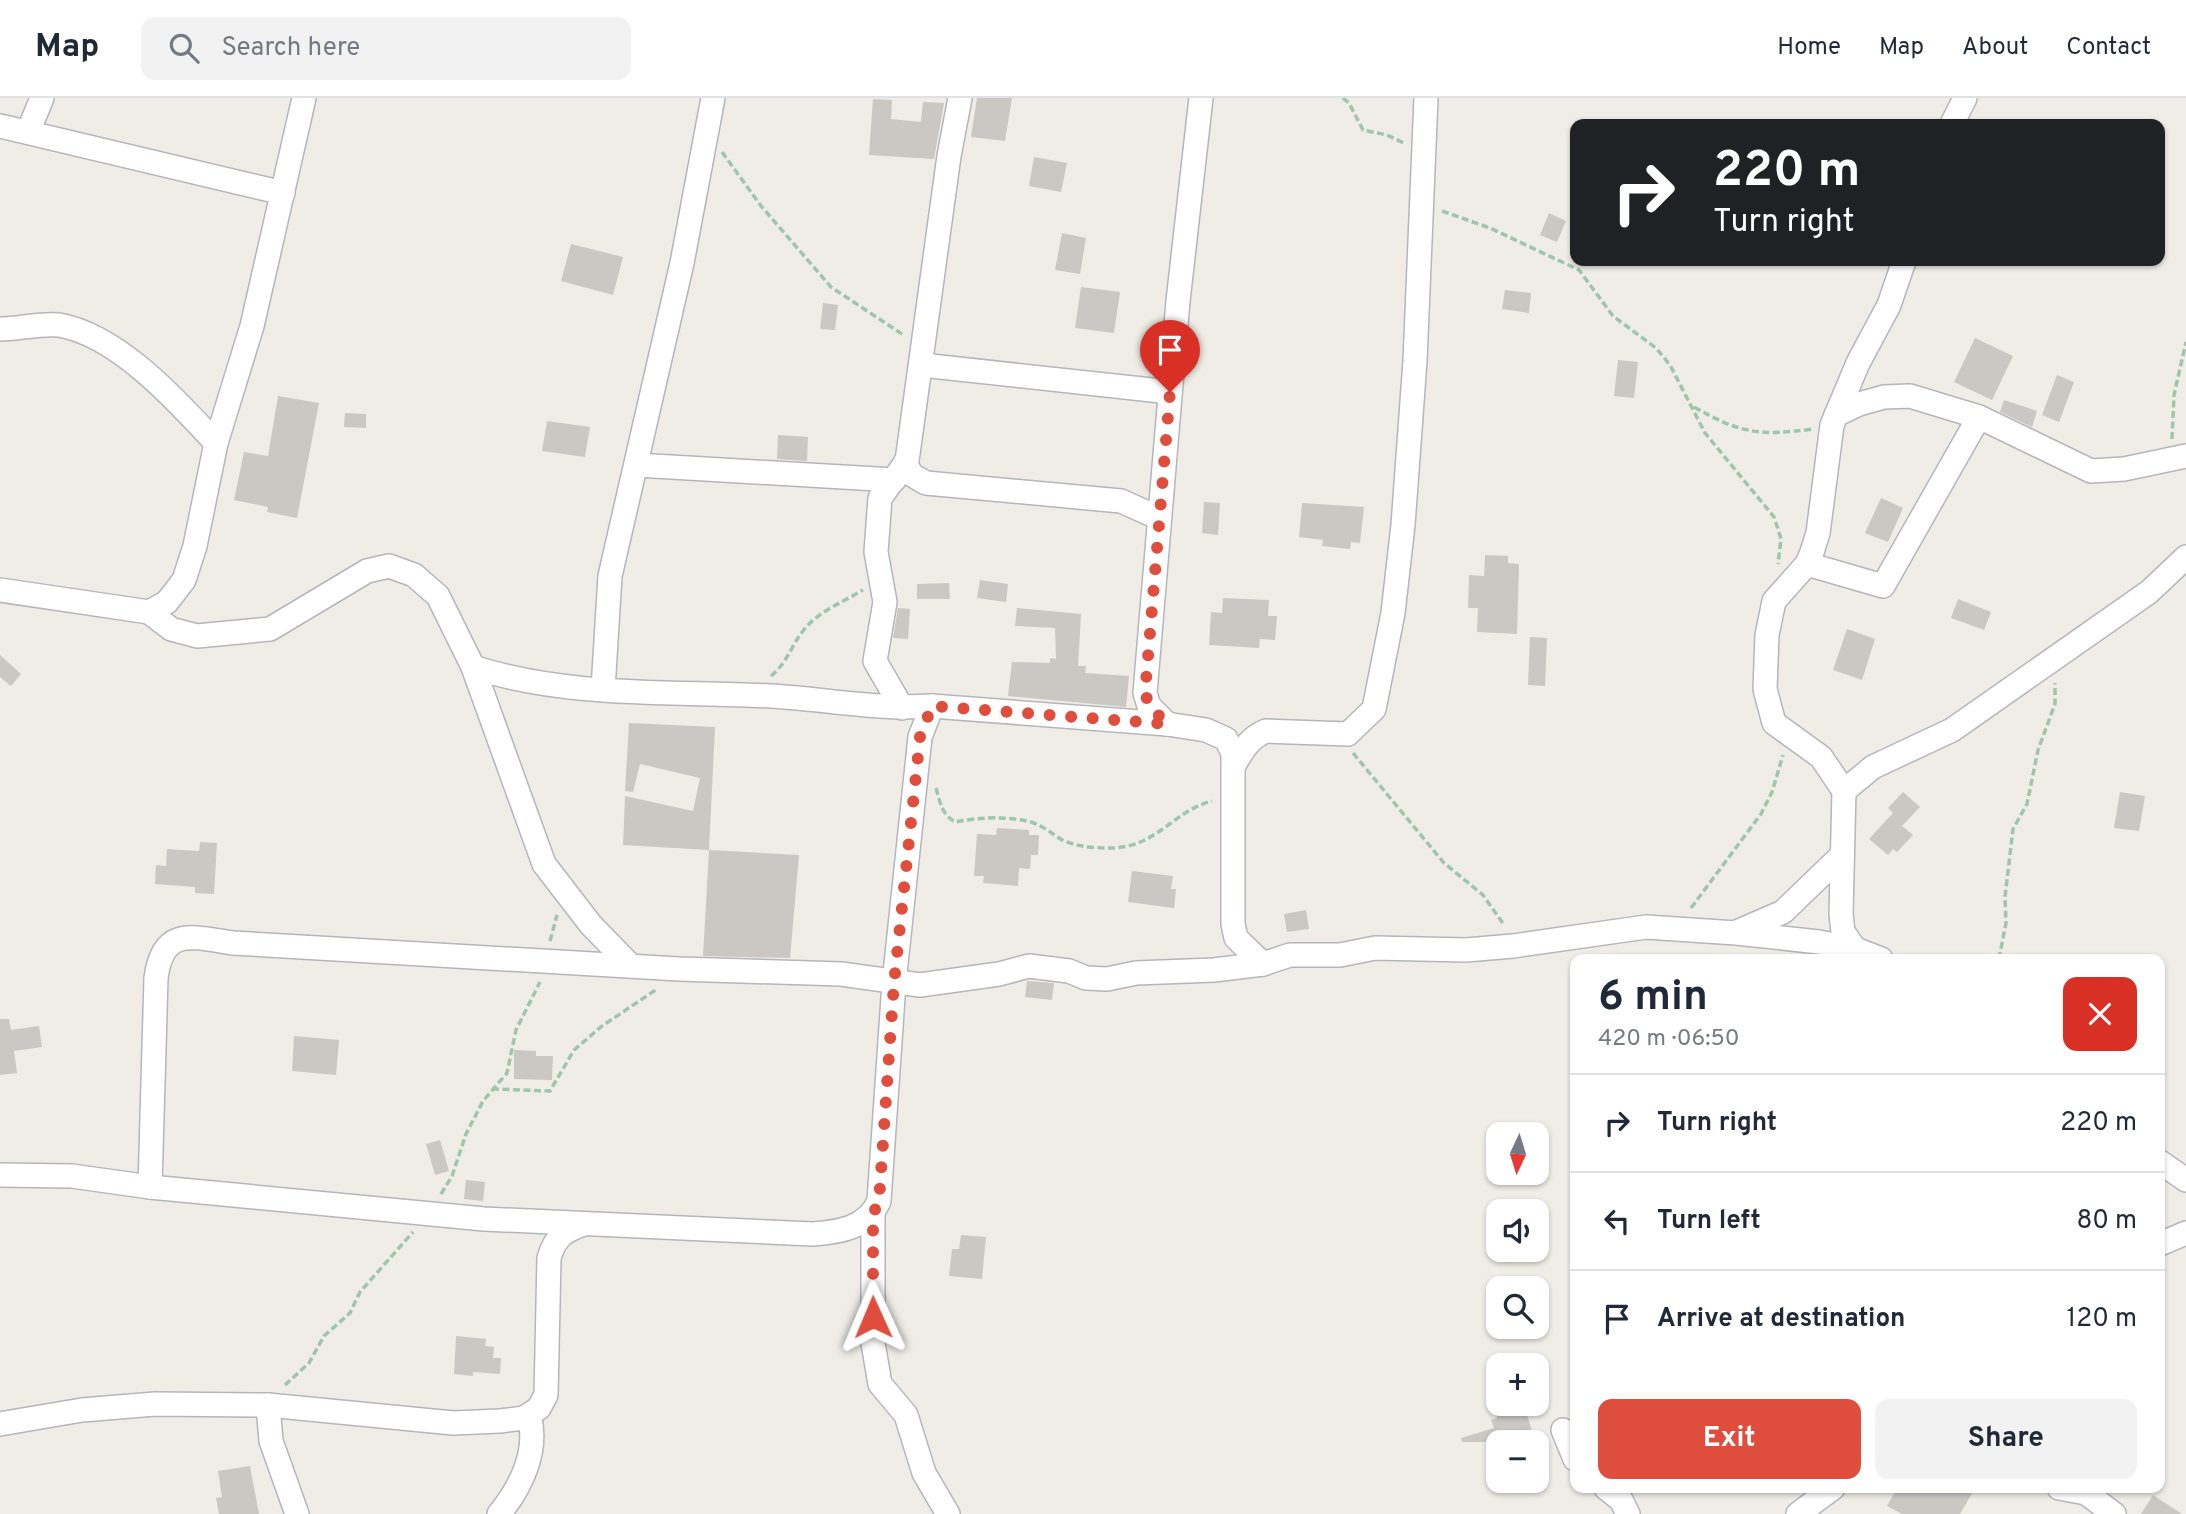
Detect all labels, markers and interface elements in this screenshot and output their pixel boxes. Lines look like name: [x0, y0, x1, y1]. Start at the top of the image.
search box: [141, 17, 631, 80]
text: Map: [35, 27, 99, 69]
icon: search: [165, 29, 203, 67]
text: Search here: [221, 32, 360, 65]
text: Home: [1777, 33, 1841, 63]
text: Map: [1879, 33, 1924, 63]
text: About: [1962, 33, 2028, 63]
text: Contact: [2066, 33, 2151, 63]
text: 220 m: [1713, 142, 1860, 204]
icon: right: [1598, 147, 1689, 238]
text: Turn right: [1713, 203, 1855, 243]
pin: [1140, 320, 1200, 392]
icon: arrive: [1151, 331, 1189, 369]
text: 6 min: [1598, 972, 1708, 1025]
button: close: [2063, 977, 2137, 1051]
text: 420 m · 06:50: [1598, 1025, 1740, 1054]
icon: right: [1598, 1104, 1636, 1142]
text: Turn right: [1657, 1107, 1777, 1140]
text: 220 m: [2060, 1107, 2137, 1140]
north arrow: [1486, 1122, 1549, 1185]
map controls: [1486, 1122, 1549, 1493]
button: sound: [1486, 1199, 1549, 1262]
icon: left: [1598, 1202, 1636, 1240]
text: Turn left: [1657, 1205, 1761, 1238]
text: 80 m: [2077, 1205, 2137, 1238]
button: search: [1486, 1276, 1549, 1339]
position arrow: [836, 1280, 910, 1354]
icon: arrive: [1598, 1300, 1636, 1338]
text: Arrive at destination: [1657, 1303, 1905, 1336]
text: 120 m: [2067, 1303, 2137, 1336]
button: +: [1486, 1353, 1549, 1416]
button: Exit: [1598, 1399, 1861, 1479]
button: Share: [1875, 1399, 2137, 1479]
button: −: [1486, 1430, 1549, 1493]

